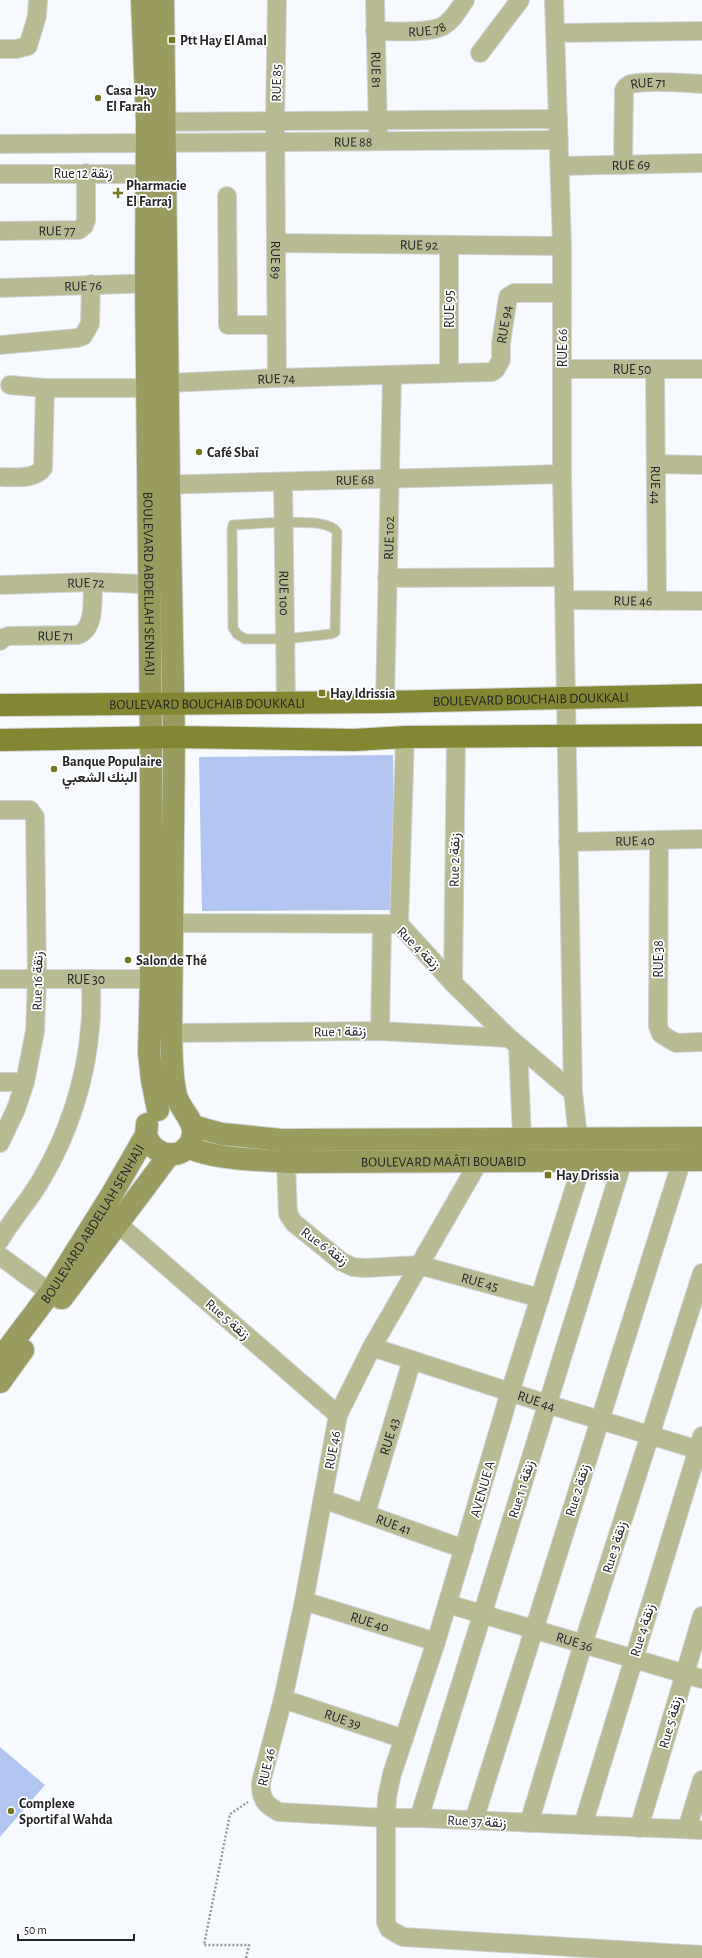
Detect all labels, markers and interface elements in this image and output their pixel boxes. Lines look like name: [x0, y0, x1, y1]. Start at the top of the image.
street label: RUE 78: [408, 20, 449, 40]
place label: Ptt Hay El Amal: [180, 34, 267, 48]
marker: Ptt Hay El Amal: [167, 35, 177, 45]
street label: RUE 81: [368, 51, 383, 89]
street label: RUE 85: [270, 64, 284, 102]
street label: RUE 71: [629, 76, 666, 92]
place label: Casa Hay El Farah: [106, 84, 157, 114]
marker: Casa Hay El Farah: [93, 93, 103, 103]
street label: RUE 88: [334, 135, 372, 150]
street label: RUE 69: [612, 158, 650, 173]
street label: Rue 12 زنقة: [54, 167, 113, 182]
place label: Pharmacie El Farraj: [126, 179, 187, 209]
marker: Pharmacie El Farraj: [113, 188, 123, 198]
street label: RUE 77: [38, 224, 76, 239]
street label: RUE 92: [400, 238, 438, 253]
street label: RUE 89: [268, 241, 282, 279]
street label: RUE 76: [64, 279, 102, 294]
street label: RUE 95: [443, 290, 457, 328]
street label: RUE 94: [495, 304, 515, 345]
street label: RUE 66: [556, 329, 570, 367]
street label: RUE 50: [613, 363, 651, 377]
street label: RUE 74: [257, 371, 296, 387]
place label: Café Sbaï: [207, 446, 259, 460]
marker: Café Sbaï: [194, 447, 204, 457]
street label: RUE 44: [648, 466, 662, 505]
street label: RUE 68: [335, 473, 374, 488]
street label: BOULEVARD ABDELLAH SENHAJI: [140, 492, 156, 676]
street label: RUE 102: [382, 516, 397, 560]
street label: RUE 100: [276, 570, 291, 616]
street label: RUE 72: [67, 576, 105, 591]
street label: RUE 46: [614, 594, 652, 609]
street label: RUE 71: [37, 629, 74, 644]
place label: Hay Idrissia: [330, 687, 396, 701]
marker: Hay Idrissia: [317, 688, 327, 698]
street label: BOULEVARD BOUCHAIB DOUKKALI: [433, 691, 629, 709]
street label: BOULEVARD BOUCHAIB DOUKKALI: [109, 697, 305, 712]
place label: Banque Populaire البنك الشعبي: [62, 755, 162, 789]
marker: Banque Populaire البنك الشعبي: [49, 764, 59, 774]
street label: Rue 2 زنقة: [448, 833, 463, 887]
street label: RUE 40: [615, 834, 655, 849]
street label: Rue 4 زنقة: [393, 924, 443, 974]
street label: RUE 38: [652, 940, 666, 978]
street label: Rue 16 زنقة: [30, 951, 47, 1011]
place label: Salon de Thé: [136, 954, 207, 968]
marker: Salon de Thé: [123, 955, 133, 965]
street label: RUE 30: [67, 973, 105, 987]
street label: Rue 1 زنقة: [314, 1025, 367, 1040]
street label: BOULEVARD ABDELLAH SENHAJI: [39, 1142, 147, 1307]
street label: BOULEVARD MAÂTI BOUABID: [361, 1153, 526, 1170]
place label: Hay Drissia: [556, 1169, 620, 1183]
marker: Hay Drissia: [543, 1170, 553, 1180]
street label: Rue 6 زنقة: [298, 1225, 351, 1269]
street label: RUE 45: [459, 1271, 500, 1294]
street label: Rue 5 زنقة: [202, 1297, 252, 1344]
street label: RUE 44: [516, 1389, 557, 1414]
street label: RUE 43: [378, 1416, 402, 1457]
street label: RUE 46: [323, 1430, 343, 1470]
street label: Rue 1 زنقة 1: [507, 1459, 538, 1520]
street label: AVENUE A: [468, 1460, 498, 1519]
street label: Rue 2 زنقة: [563, 1462, 594, 1519]
street label: RUE 41: [374, 1512, 413, 1538]
street label: Rue 3 زنقة: [600, 1519, 630, 1575]
street label: Rue 4 زنقة: [628, 1602, 659, 1659]
street label: RUE 40: [349, 1610, 391, 1635]
street label: RUE 36: [554, 1630, 594, 1654]
street label: Rue 5 زنقة: [657, 1694, 686, 1750]
street label: RUE 39: [322, 1707, 363, 1732]
street label: RUE 46: [256, 1747, 278, 1788]
place label: Complexe Sportif al Wahda: [19, 1797, 113, 1827]
marker: Complexe Sportif al Wahda: [6, 1806, 16, 1816]
street label: Rue 37 زنقة: [447, 1813, 507, 1832]
scale bar: [18, 1916, 134, 1942]
text: 50 m: [24, 1924, 47, 1936]

